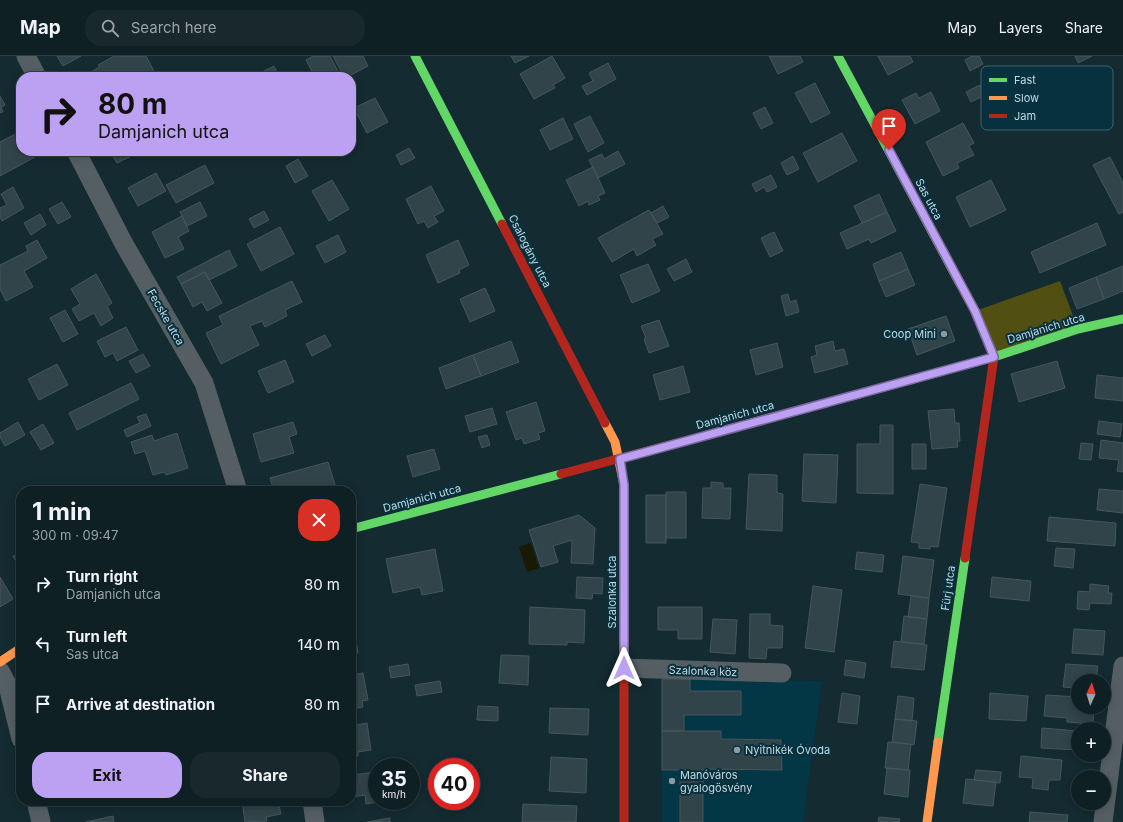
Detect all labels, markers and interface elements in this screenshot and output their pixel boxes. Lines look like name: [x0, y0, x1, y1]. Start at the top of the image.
search box: [85, 10, 365, 46]
text: Map: [20, 16, 61, 39]
icon: search: [99, 17, 121, 39]
text: Search here: [131, 18, 216, 37]
text: Map: [948, 19, 977, 36]
text: Layers: [999, 19, 1043, 36]
text: Share: [1065, 19, 1103, 36]
legend: [981, 66, 1113, 130]
text: Fast: [1014, 73, 1036, 87]
text: 80 m: [98, 87, 167, 121]
icon: right: [32, 88, 84, 140]
text: Slow: [1014, 91, 1039, 105]
pin: [872, 109, 906, 150]
text: Jam: [1014, 109, 1036, 123]
icon: arrive: [878, 115, 900, 137]
text: Damjanich utca: [98, 121, 229, 142]
street label: Sas utca: [912, 176, 946, 222]
street label: Csalogány utca: [506, 212, 554, 290]
street label: Fecske utca: [144, 286, 188, 348]
street label: Damjanich utca: [1006, 310, 1086, 346]
place label: Coop Mini: [883, 327, 936, 341]
marker: Coop Mini: [939, 329, 949, 339]
street label: Damjanich utca: [694, 398, 776, 432]
street label: Damjanich utca: [381, 481, 463, 515]
text: 1 min: [32, 497, 91, 526]
button: close: [298, 499, 340, 541]
text: 300 m · 09:47: [32, 527, 118, 543]
street label: Szalonka utca: [605, 556, 619, 628]
street label: Fürj utca: [938, 565, 958, 611]
text: Turn right: [66, 567, 138, 586]
icon: right: [32, 573, 54, 595]
text: 80 m: [304, 575, 340, 594]
text: Damjanich utca: [66, 586, 161, 602]
text: Turn left: [66, 627, 127, 646]
icon: left: [32, 633, 54, 655]
text: 140 m: [297, 635, 340, 654]
text: Sas utca: [66, 646, 119, 662]
position arrow: [603, 647, 645, 689]
street label: Szalonka köz: [668, 663, 738, 679]
north arrow: [1071, 674, 1111, 714]
map controls: [1071, 674, 1111, 810]
icon: arrive: [32, 693, 54, 715]
text: Arrive at destination: [66, 695, 215, 714]
text: 80 m: [304, 695, 340, 714]
button: +: [1071, 722, 1111, 762]
place label: Nyitnikék Óvoda: [745, 743, 830, 757]
marker: Nyitnikék Óvoda: [732, 745, 742, 755]
button: Exit: [32, 752, 182, 798]
button: Share: [190, 752, 340, 798]
speed limit sign: 40: [428, 758, 480, 810]
text: 35: [381, 767, 407, 791]
place label: Manóváros gyalogösvény: [680, 768, 752, 795]
button: −: [1071, 770, 1111, 810]
marker: Manóváros gyalogösvény: [667, 776, 677, 786]
text: km/h: [382, 788, 406, 800]

